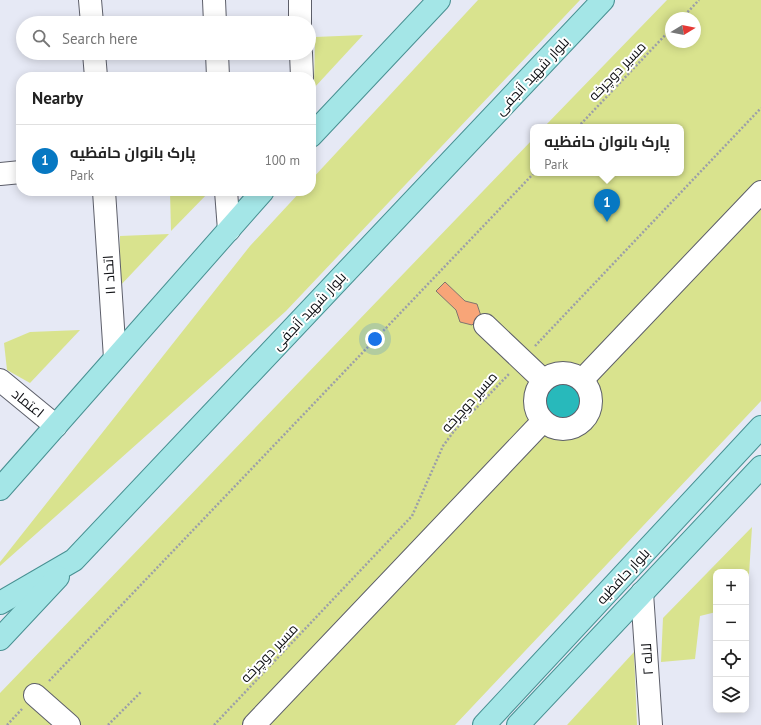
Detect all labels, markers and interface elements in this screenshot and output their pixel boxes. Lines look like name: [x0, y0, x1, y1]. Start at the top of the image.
north arrow: [665, 12, 701, 48]
search box: [16, 16, 316, 60]
icon: search: [30, 27, 52, 49]
text: Search here: [62, 29, 138, 48]
street label: بلوار شهید آنجفی: [491, 33, 573, 119]
street label: مسیر دوچرخه: [584, 38, 650, 105]
text: Nearby: [32, 87, 83, 109]
popup: [530, 124, 684, 176]
text: پارک بانوان حافظیه: [544, 132, 670, 151]
text: پارک بانوان حافظیه: [70, 143, 196, 162]
text: 1: [41, 152, 49, 169]
text: 100 m: [265, 152, 300, 169]
text: Park: [544, 156, 568, 173]
text: Park: [70, 167, 94, 184]
pin: 1: [594, 189, 620, 222]
street label: اتحاد ۱۱: [99, 255, 119, 295]
street label: بلوار شهید آنجفی: [268, 268, 350, 354]
your location: [365, 329, 385, 349]
street label: مسیر دوچرخه: [437, 368, 502, 437]
street label: اعتماد: [8, 385, 48, 421]
street label: بلوار حافظیه: [592, 544, 654, 608]
map controls: [713, 569, 749, 713]
button: +: [713, 569, 749, 605]
button: −: [713, 605, 749, 641]
street label: مسیر دوچرخه: [236, 620, 302, 687]
button: locate: [713, 641, 749, 677]
street label: لاله ۲: [637, 642, 657, 676]
button: layers: [713, 677, 749, 713]

